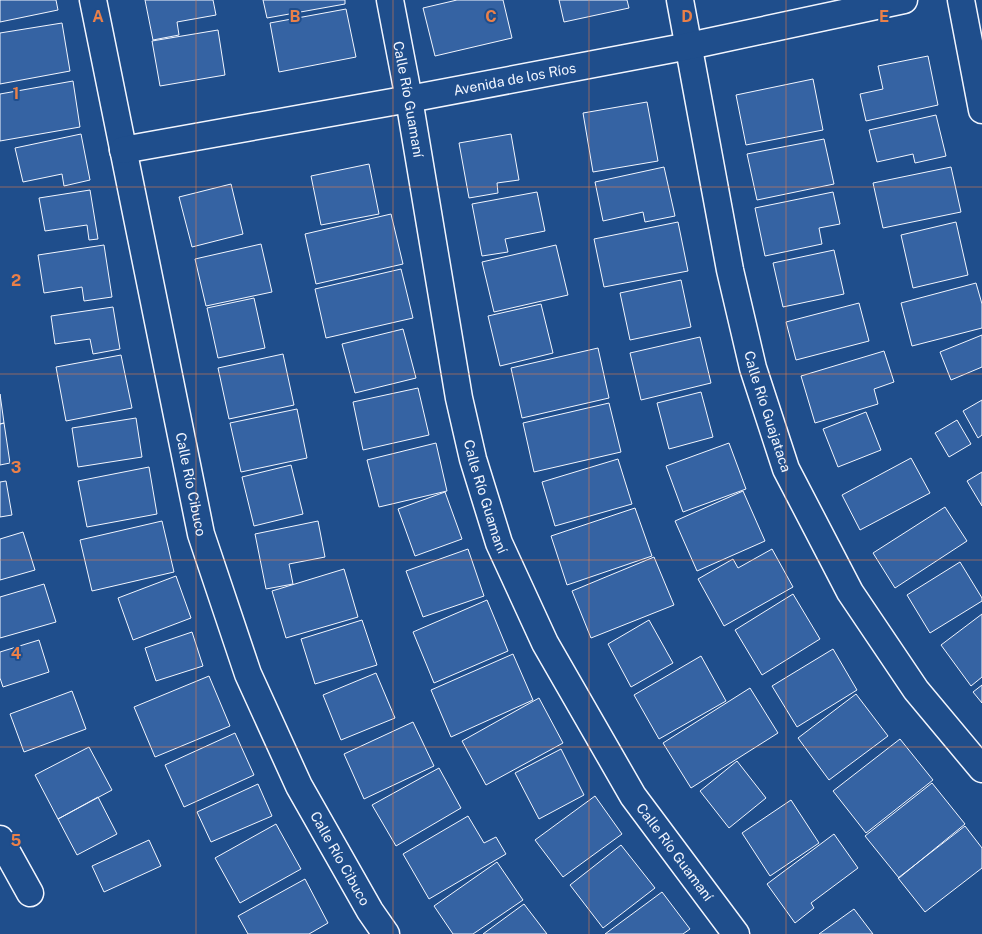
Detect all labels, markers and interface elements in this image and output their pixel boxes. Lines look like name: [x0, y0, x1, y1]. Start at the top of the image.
text: A: [92, 7, 104, 26]
text: B: [290, 7, 301, 26]
text: C: [485, 7, 497, 26]
text: D: [681, 7, 693, 26]
text: E: [879, 7, 889, 26]
street label: Calle Río Guamaní: [390, 40, 427, 159]
street label: Avenida de los Ríos: [452, 60, 577, 98]
text: 1: [13, 84, 19, 103]
text: 2: [11, 271, 21, 290]
street label: Calle Río Guajataca: [741, 349, 794, 474]
street label: Calle Río Cibuco: [173, 431, 209, 538]
street label: Calle Río Guamaní: [461, 438, 511, 556]
text: 3: [11, 458, 21, 477]
text: 4: [11, 644, 22, 663]
street label: Calle Río Guamaní: [633, 800, 717, 905]
street label: Calle Río Cibuco: [307, 809, 373, 909]
text: 5: [11, 831, 22, 850]

